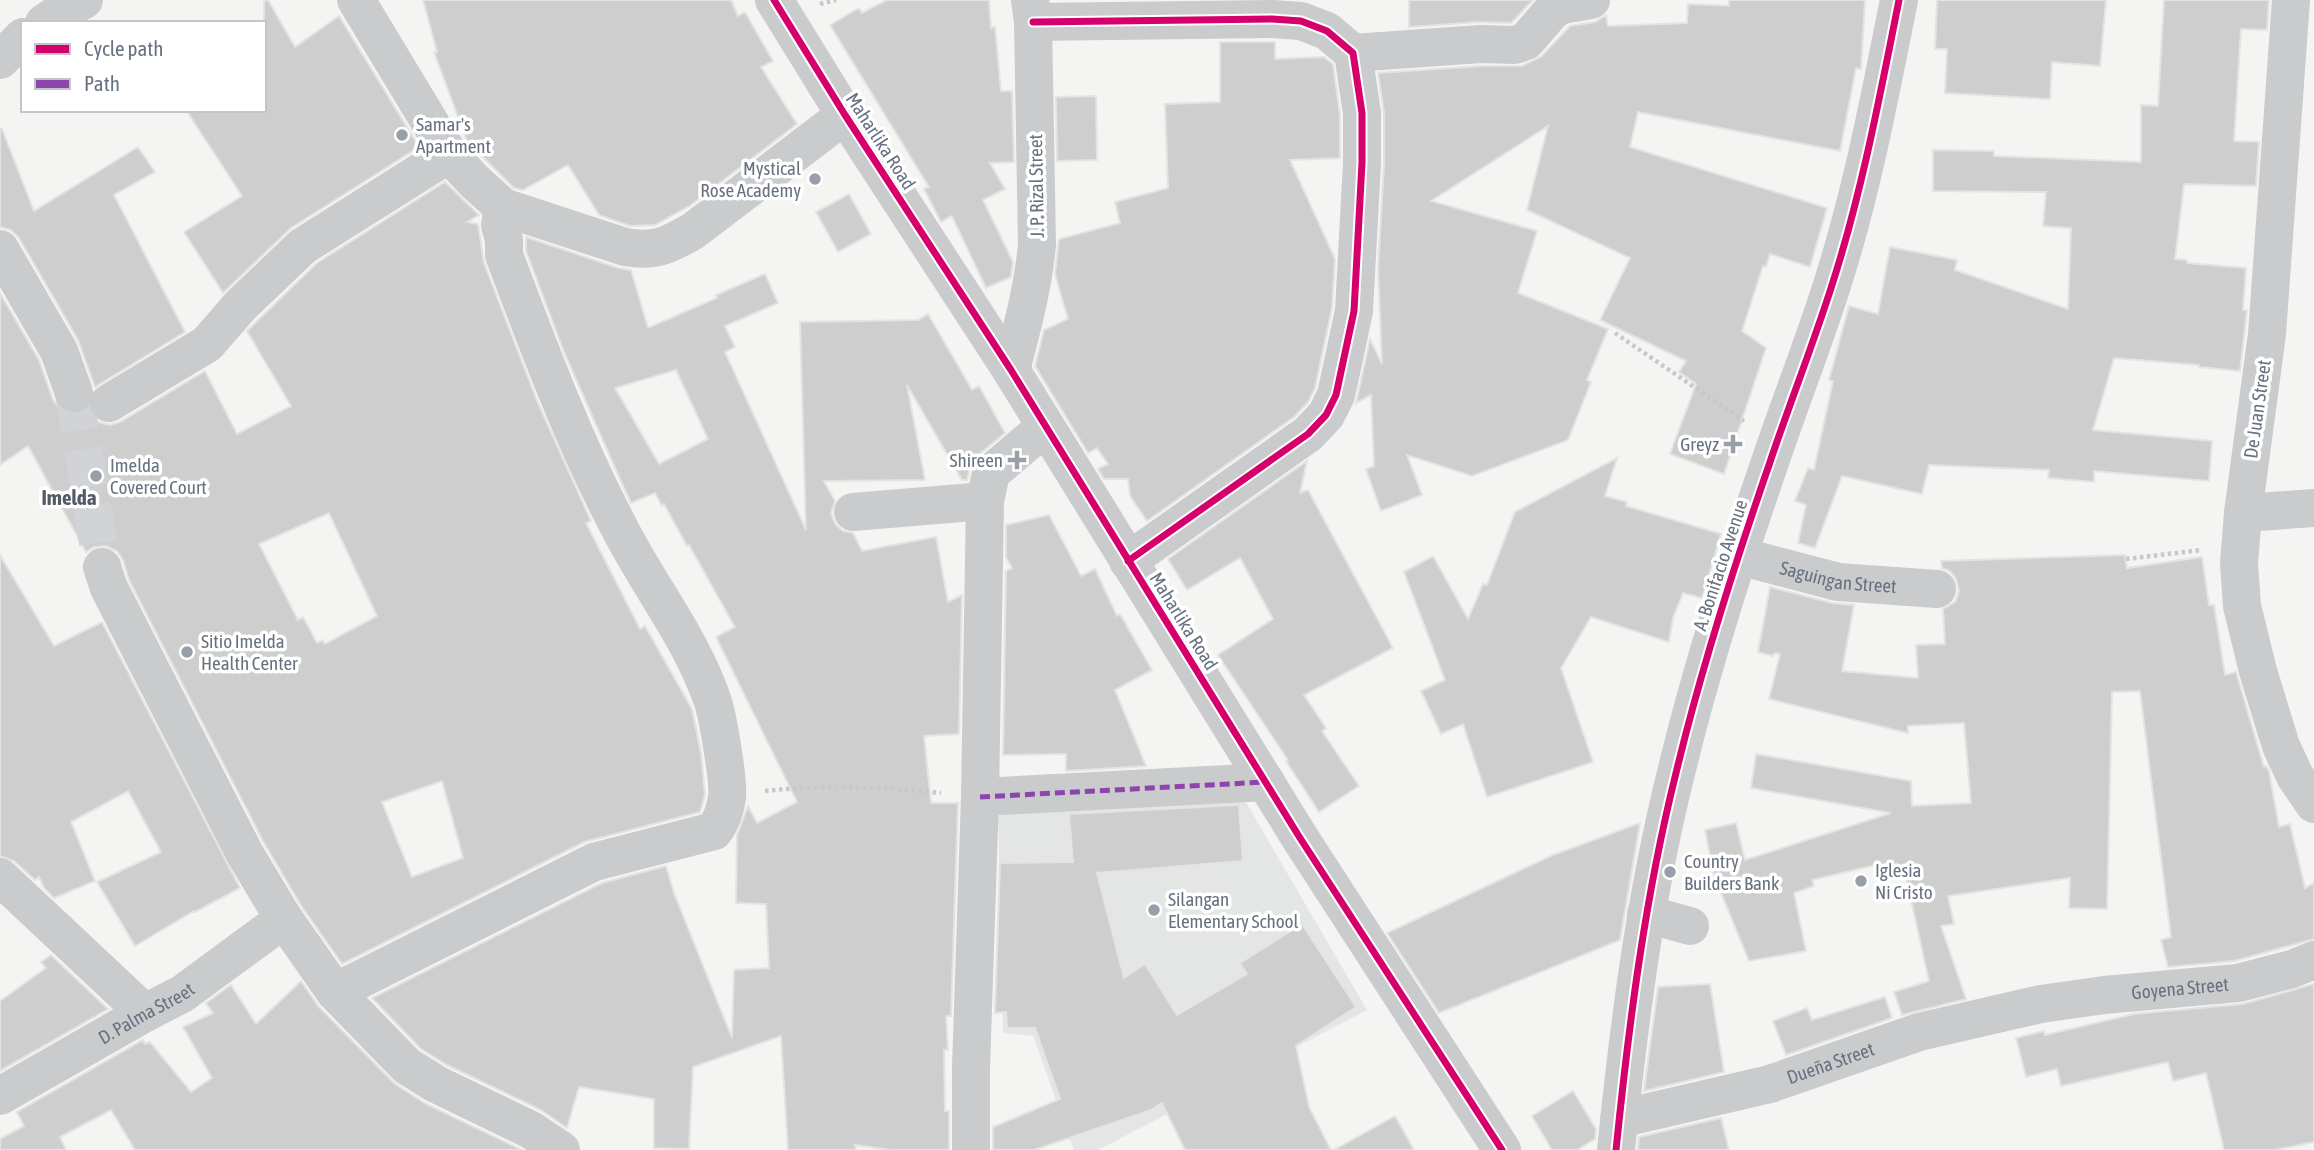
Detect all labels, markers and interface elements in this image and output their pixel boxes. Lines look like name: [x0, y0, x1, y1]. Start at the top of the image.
legend: [21, 21, 266, 112]
text: Cycle path: [84, 36, 163, 60]
text: Path: [84, 71, 120, 95]
street label: Maharlika Road: [842, 89, 920, 193]
place label: Samar's Apartment: [416, 113, 491, 157]
marker: Samar's Apartment: [394, 127, 410, 143]
street label: J. P. Rizal Street: [1024, 134, 1048, 238]
place label: Mystical Rose Academy: [700, 157, 801, 201]
marker: Mystical Rose Academy: [807, 171, 823, 187]
street label: De Juan Street: [2239, 358, 2275, 460]
place label: Greyz: [1680, 433, 1719, 455]
marker: Greyz: [1725, 436, 1741, 452]
place label: Shireen: [949, 449, 1003, 471]
marker: Shireen: [1009, 452, 1025, 468]
place label: Imelda Covered Court: [110, 454, 207, 498]
marker: Imelda Covered Court: [88, 468, 104, 484]
district label: Imelda: [41, 485, 97, 509]
street label: A. Bonifacio Avenue: [1688, 497, 1752, 633]
street label: Saguingan Street: [1778, 556, 1897, 597]
street label: Maharlika Road: [1145, 568, 1223, 674]
place label: Sitio Imelda Health Center: [201, 630, 298, 674]
marker: Sitio Imelda Health Center: [179, 644, 195, 660]
place label: Country Builders Bank: [1684, 850, 1780, 894]
place label: Iglesia Ni Cristo: [1875, 859, 1933, 903]
marker: Country Builders Bank: [1662, 864, 1678, 880]
marker: Iglesia Ni Cristo: [1853, 873, 1869, 889]
place label: Silangan Elementary School: [1168, 888, 1299, 932]
marker: Silangan Elementary School: [1146, 902, 1162, 918]
street label: Goyena Street: [2131, 973, 2230, 1003]
street label: D. Palma Street: [94, 978, 198, 1048]
street label: Dueña Street: [1784, 1038, 1877, 1088]

